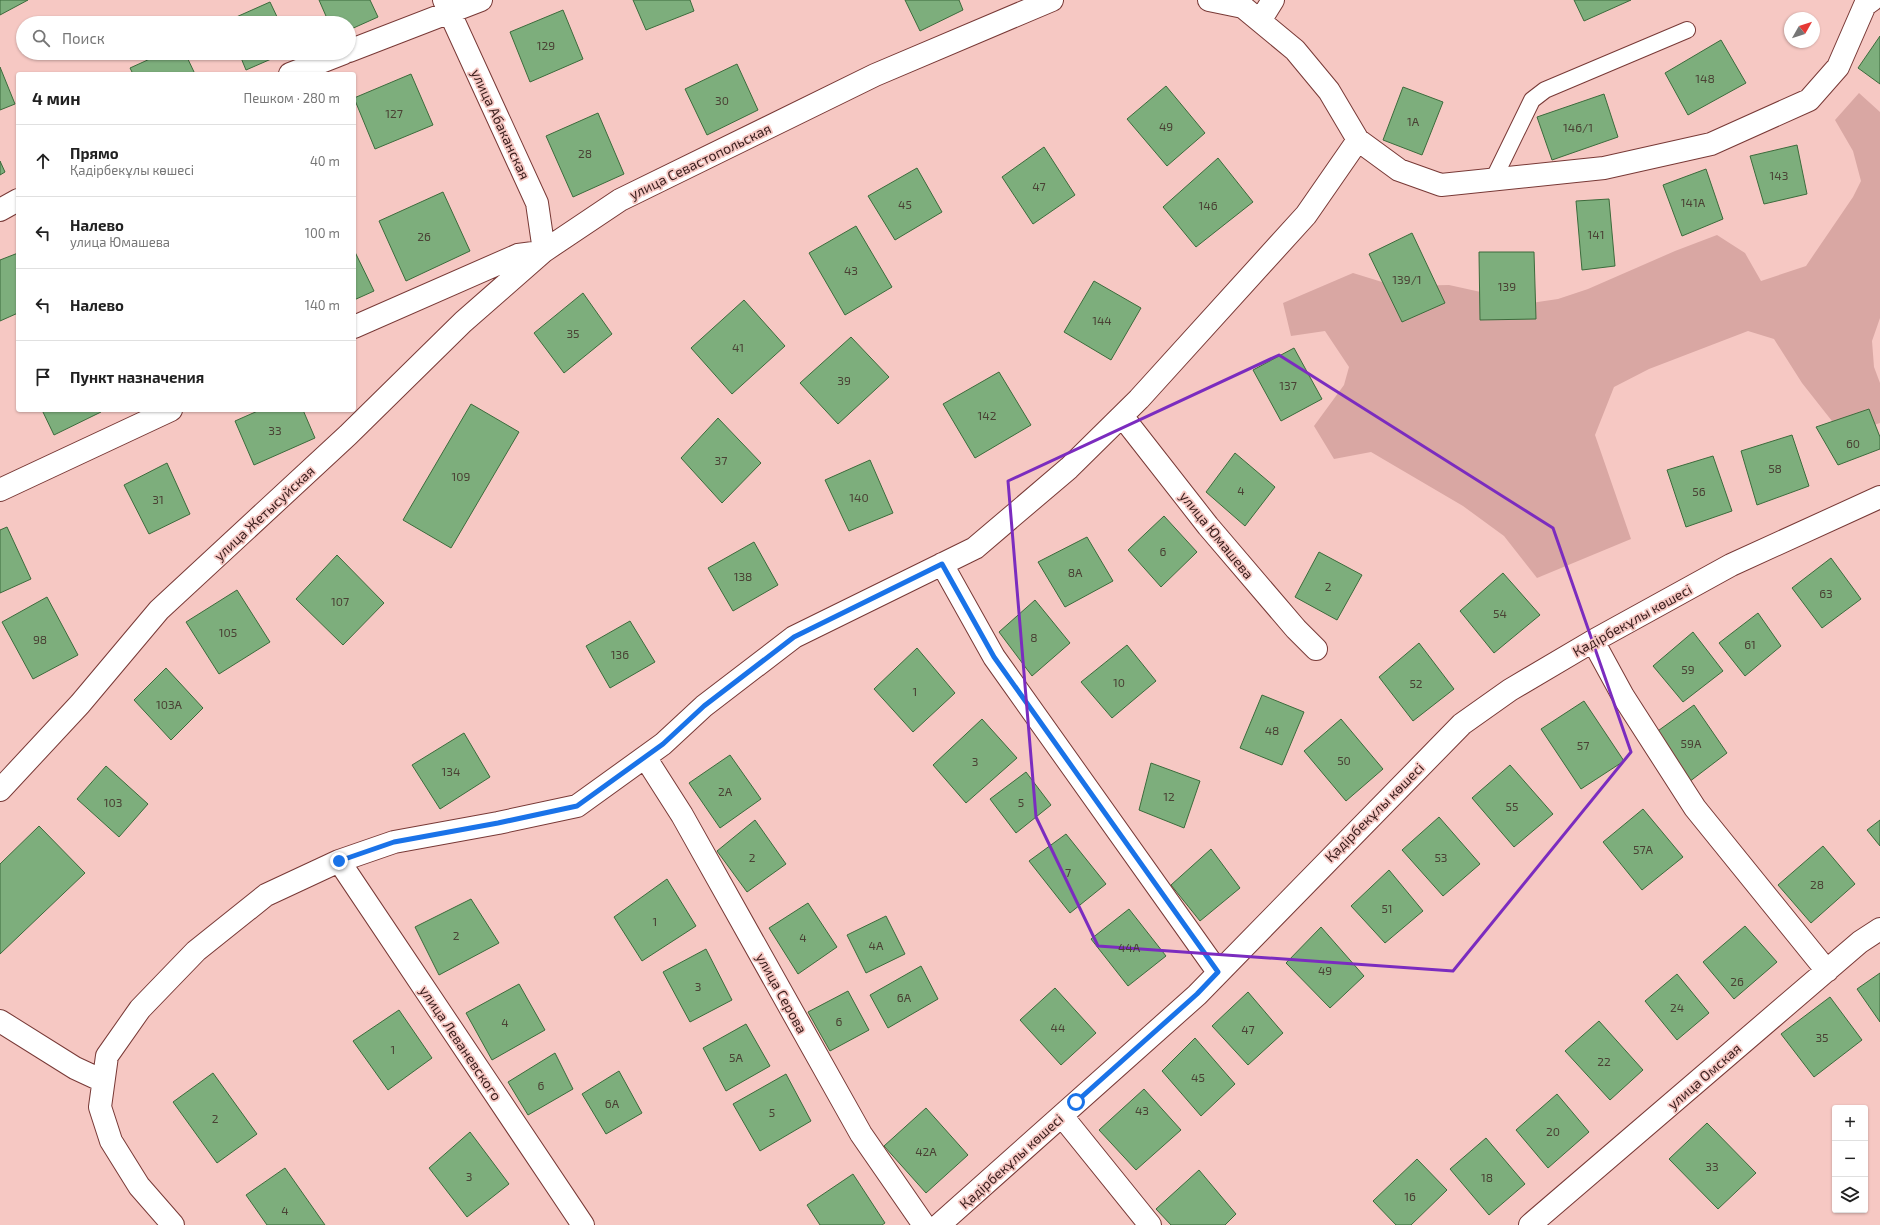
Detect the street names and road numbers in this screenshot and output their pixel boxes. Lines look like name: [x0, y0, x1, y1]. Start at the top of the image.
street label: улица Абаканская: [468, 66, 534, 182]
street label: улица Севастопольская: [626, 119, 774, 203]
street label: улица Жетысуйская: [210, 462, 318, 564]
street label: улица Юмашева: [1176, 488, 1258, 582]
street label: Қадірбекұлы көшесі: [1570, 580, 1694, 660]
street label: Қадірбекұлы көшесі: [1321, 759, 1427, 865]
street label: улица Серова: [753, 950, 811, 1036]
street label: улица Леваневского: [416, 982, 506, 1104]
street label: улица Омская: [1664, 1039, 1744, 1113]
street label: Қадірбекұлы көшесі: [956, 1110, 1066, 1212]

